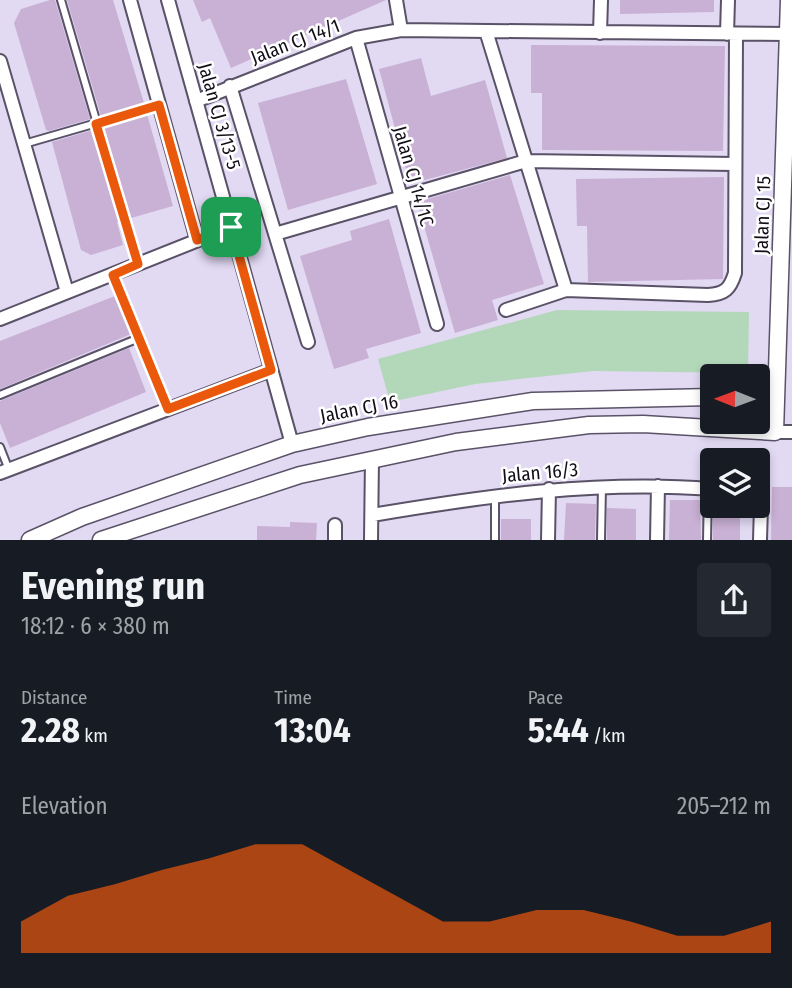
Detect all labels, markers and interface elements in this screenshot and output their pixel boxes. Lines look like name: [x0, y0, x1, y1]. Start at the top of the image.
street label: Jalan CJ 14/1: [247, 14, 343, 69]
street label: Jalan CJ 3/13-5: [193, 60, 246, 172]
street label: Jalan CJ 14/1C: [388, 123, 439, 229]
street label: Jalan CJ 15: [750, 175, 775, 255]
pin: [201, 197, 261, 257]
icon: arrive: [212, 208, 250, 246]
north arrow: [700, 364, 770, 434]
map controls: [700, 364, 770, 518]
street label: Jalan CJ 16: [318, 390, 400, 427]
button: layers: [700, 448, 770, 518]
street label: Jalan 16/3: [501, 458, 579, 487]
text: Evening run: [21, 563, 205, 609]
button: share: [697, 563, 771, 637]
text: 18:12 · 6 × 380 m: [21, 612, 170, 640]
text: Distance: [21, 686, 88, 709]
text: Time: [274, 686, 312, 709]
text: Pace: [528, 686, 563, 709]
text: 2.28: [21, 709, 80, 751]
text: 13:04: [274, 709, 351, 751]
text: 5:44: [528, 709, 589, 751]
text: km: [80, 724, 108, 747]
text: /km: [589, 724, 626, 747]
text: Elevation: [21, 792, 108, 820]
text: 205–212 m: [677, 792, 771, 820]

